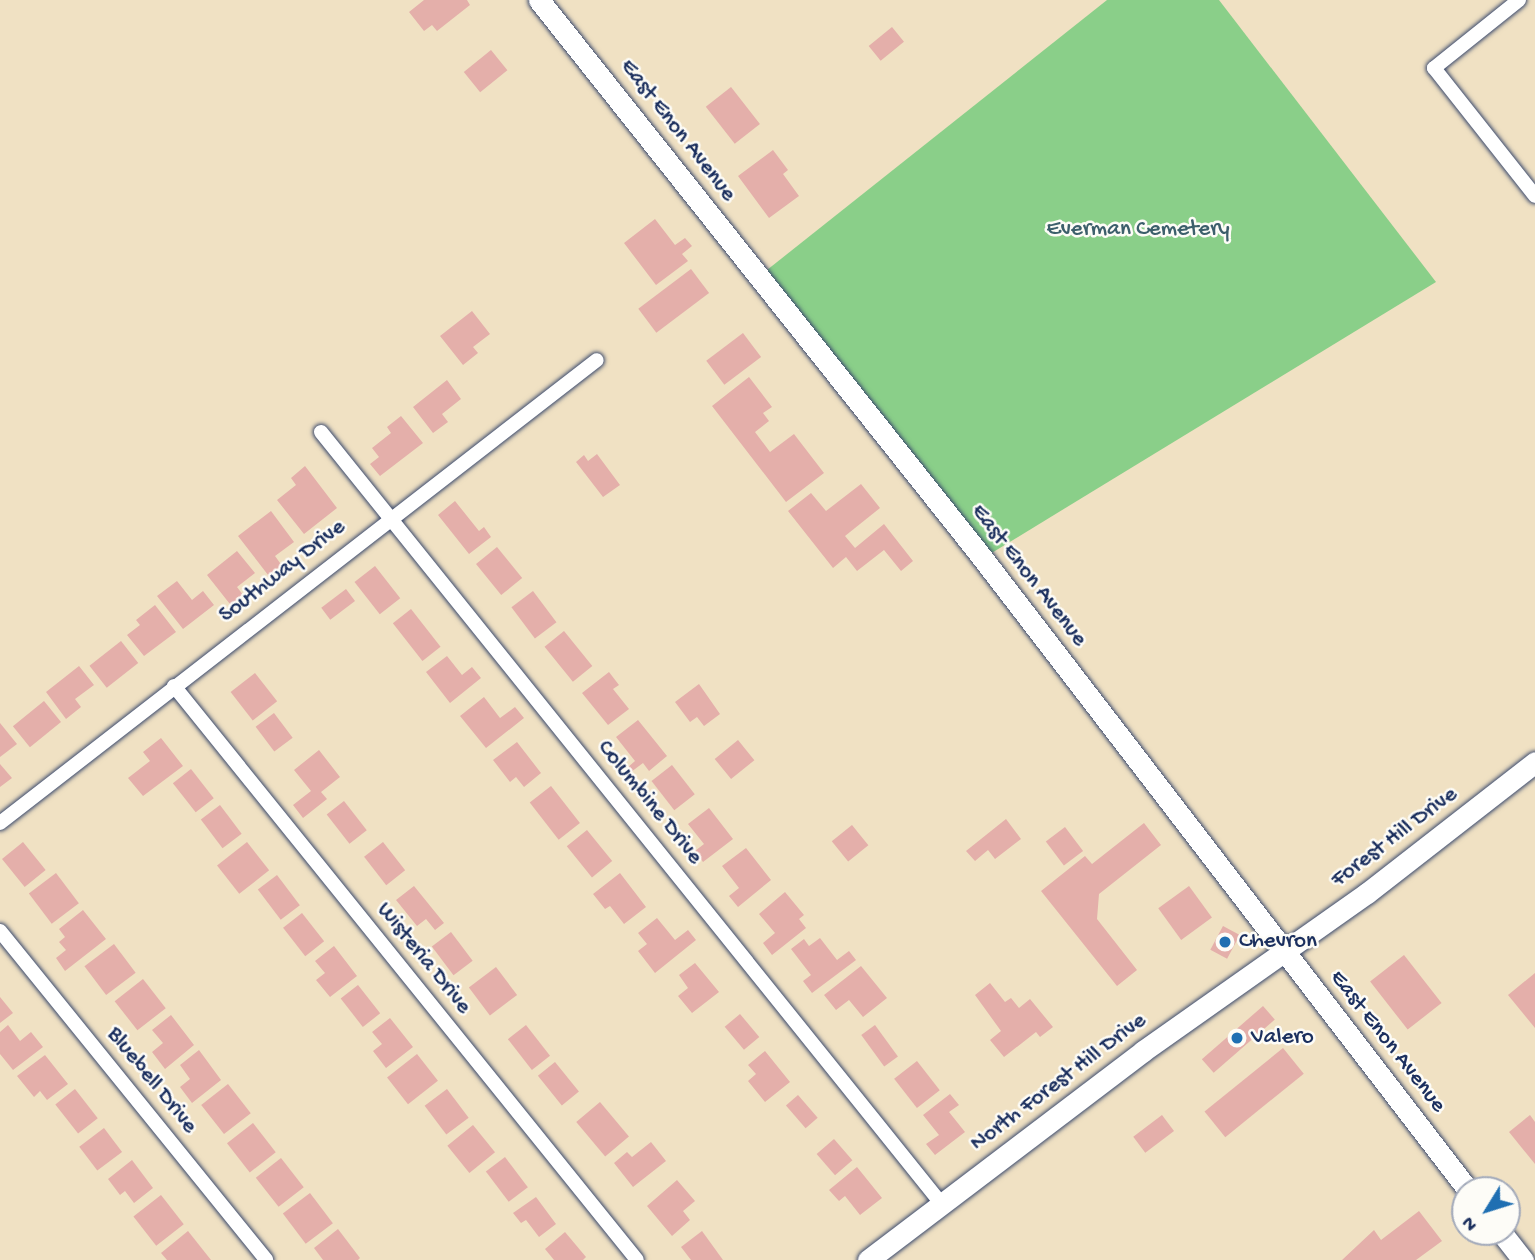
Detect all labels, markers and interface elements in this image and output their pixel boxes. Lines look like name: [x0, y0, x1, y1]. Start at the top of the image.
street label: East Enon Avenue: [613, 54, 741, 208]
park label: Everman Cemetery: [1046, 216, 1230, 244]
street label: East Enon Avenue: [964, 499, 1092, 653]
street label: Southway Drive: [214, 514, 352, 630]
street label: Columbine Drive: [590, 735, 708, 871]
street label: Forest Hill Drive: [1326, 782, 1464, 894]
street label: Wisteria Drive: [370, 898, 476, 1020]
place label: Chevron: [1239, 928, 1317, 956]
marker: Chevron: [1217, 934, 1233, 950]
street label: East Enon Avenue: [1323, 965, 1451, 1119]
street label: North Forest Hill Drive: [966, 1008, 1152, 1158]
street label: Bluebell Drive: [100, 1022, 202, 1140]
place label: Valero: [1251, 1024, 1314, 1052]
marker: Valero: [1229, 1030, 1245, 1046]
north arrow: [1451, 1176, 1521, 1246]
text: N: [1458, 1211, 1484, 1235]

